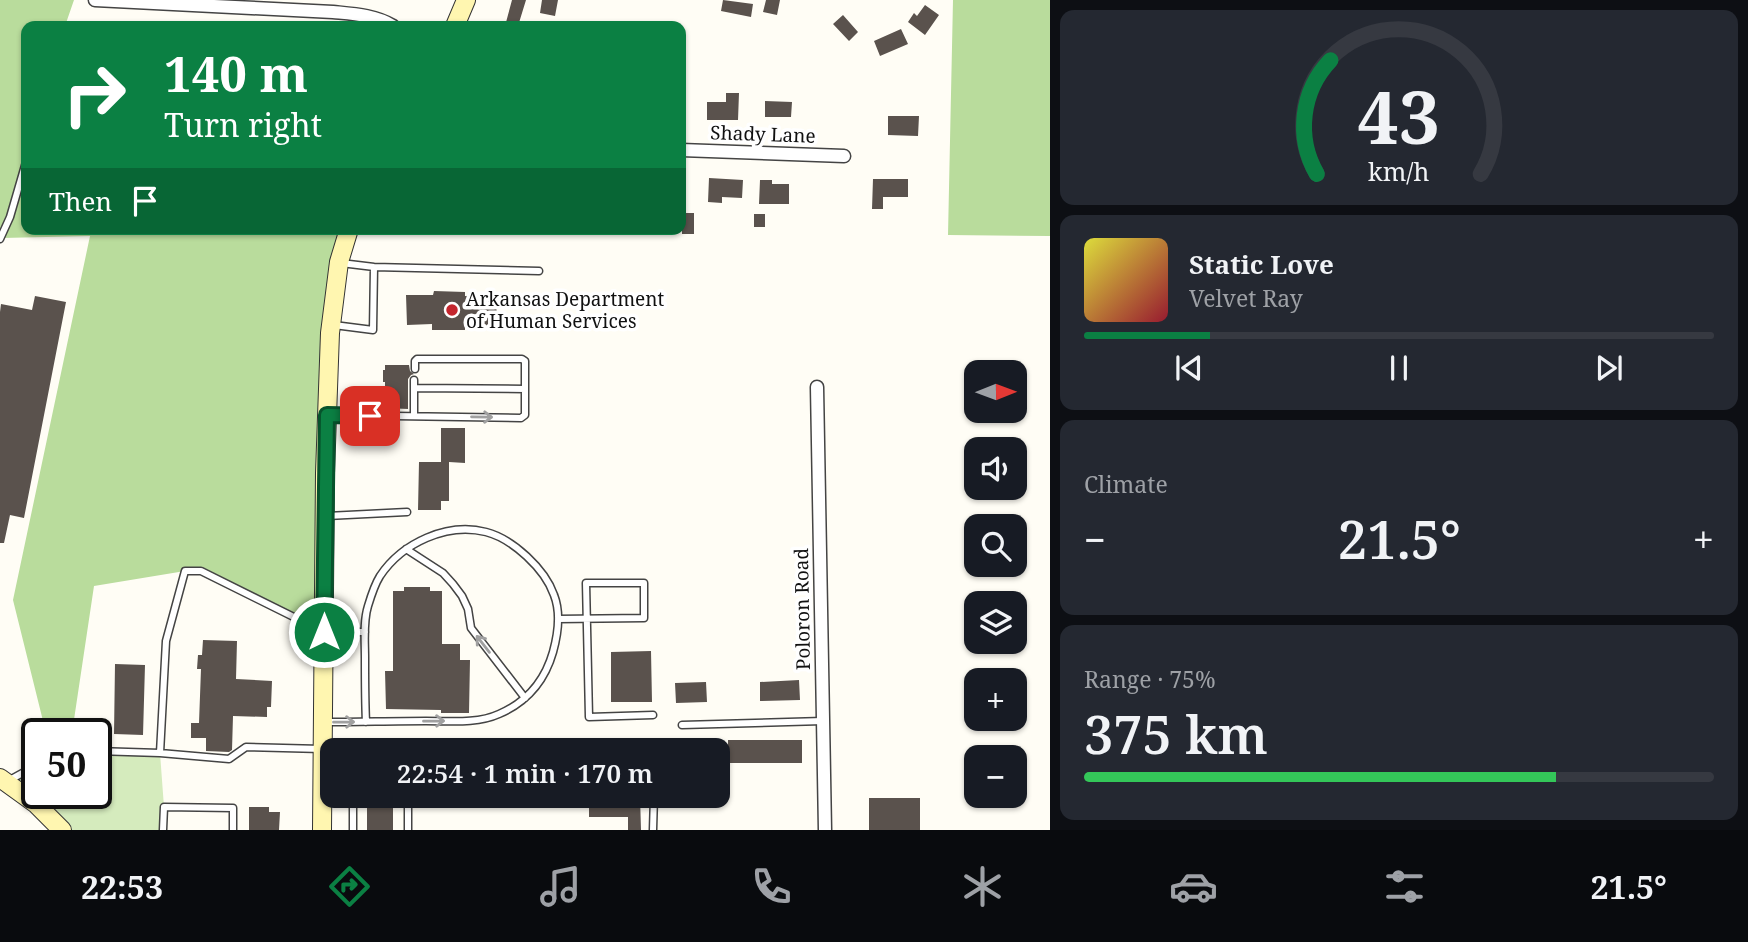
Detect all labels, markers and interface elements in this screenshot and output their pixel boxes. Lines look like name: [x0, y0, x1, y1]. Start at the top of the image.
text: 140 m: [164, 40, 308, 106]
icon: right: [49, 49, 140, 140]
text: 43: [1358, 66, 1440, 165]
text: Turn right: [164, 103, 322, 146]
street label: Shady Lane: [710, 119, 816, 149]
text: km/h: [1368, 153, 1430, 187]
icon: arrive: [126, 182, 164, 220]
text: Then: [49, 183, 112, 219]
text: Static Love: [1189, 246, 1334, 282]
text: Velvet Ray: [1189, 282, 1303, 314]
place label: Arkansas Department of Human Services: [466, 286, 665, 334]
marker: Arkansas Department of Human Services: [444, 302, 460, 318]
icon: previous: [1170, 349, 1208, 387]
icon: pause: [1380, 349, 1418, 387]
icon: next: [1590, 349, 1628, 387]
north arrow: [964, 360, 1027, 424]
map controls: [964, 360, 1027, 808]
pin: [340, 386, 400, 446]
icon: arrive: [351, 397, 389, 435]
one-way arrow: [470, 411, 493, 424]
button: sound: [964, 437, 1027, 500]
text: Climate: [1084, 468, 1168, 500]
text: 21.5°: [1338, 503, 1461, 574]
text: −: [1084, 513, 1106, 565]
text: +: [1693, 513, 1714, 565]
button: search: [964, 514, 1027, 577]
street label: Poloron Road: [788, 547, 816, 670]
button: layers: [964, 591, 1027, 654]
position arrow: [287, 595, 361, 669]
one-way arrow: [476, 635, 491, 654]
text: Range · 75%: [1084, 663, 1216, 695]
button: +: [964, 668, 1027, 731]
text: 375 km: [1084, 698, 1268, 769]
one-way arrow: [422, 714, 445, 728]
one-way arrow: [333, 715, 356, 729]
speed limit sign: 50: [21, 718, 112, 809]
button: −: [964, 745, 1027, 808]
text: 22:54 · 1 min · 170 m: [397, 755, 653, 791]
icon: directions: [325, 862, 374, 911]
icon: music: [536, 862, 585, 911]
icon: phone: [747, 862, 796, 911]
icon: climate: [958, 862, 1007, 911]
icon: car: [1169, 862, 1218, 911]
icon: filters: [1380, 862, 1429, 911]
text: 22:53: [81, 865, 163, 908]
text: 21.5°: [1590, 865, 1667, 908]

